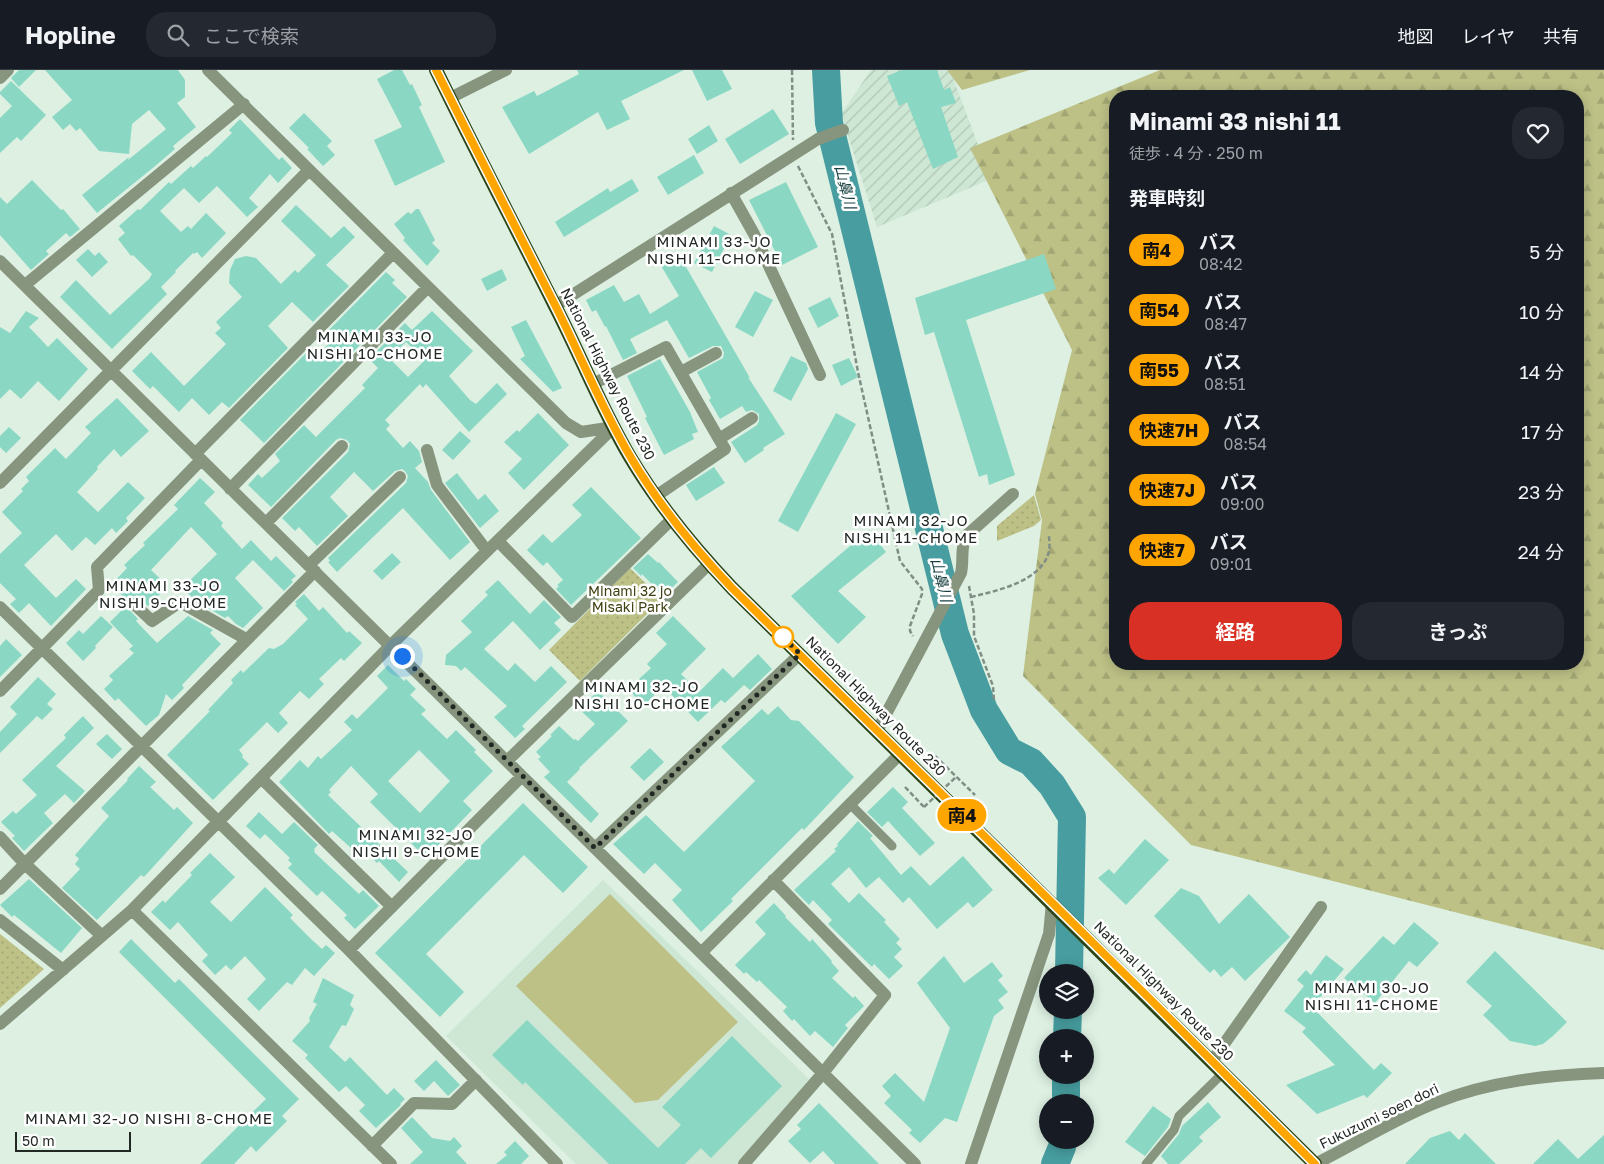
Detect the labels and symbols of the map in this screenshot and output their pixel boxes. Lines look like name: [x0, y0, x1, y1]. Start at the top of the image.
water label: 山鼻川: [832, 163, 861, 213]
district label: MINAMI 33-JO NISHI 11-CHOME: [647, 232, 781, 267]
street label: National Highway Route 230: [558, 285, 659, 463]
district label: MINAMI 33-JO NISHI 10-CHOME: [307, 327, 443, 362]
district label: MINAMI 32-JO NISHI 11-CHOME: [844, 511, 978, 546]
water label: 山鼻川: [928, 556, 957, 606]
district label: MINAMI 33-JO NISHI 9-CHOME: [99, 576, 227, 611]
park label: Minami 32 jo Misaki Park: [588, 582, 672, 615]
unlabelled marker: [772, 626, 794, 648]
street label: National Highway Route 230: [803, 632, 950, 779]
your location: [390, 644, 415, 669]
district label: MINAMI 32-JO NISHI 10-CHOME: [574, 677, 710, 712]
line badge: 南4: [940, 799, 984, 831]
district label: MINAMI 32-JO NISHI 9-CHOME: [352, 825, 480, 860]
street label: National Highway Route 230: [1091, 917, 1238, 1064]
district label: MINAMI 30-JO NISHI 11-CHOME: [1305, 978, 1439, 1013]
street label: Fukuzumi soen dori: [1316, 1079, 1441, 1152]
district label: MINAMI 32-JO NISHI 8-CHOME: [25, 1109, 273, 1127]
scale bar: [15, 1129, 131, 1152]

